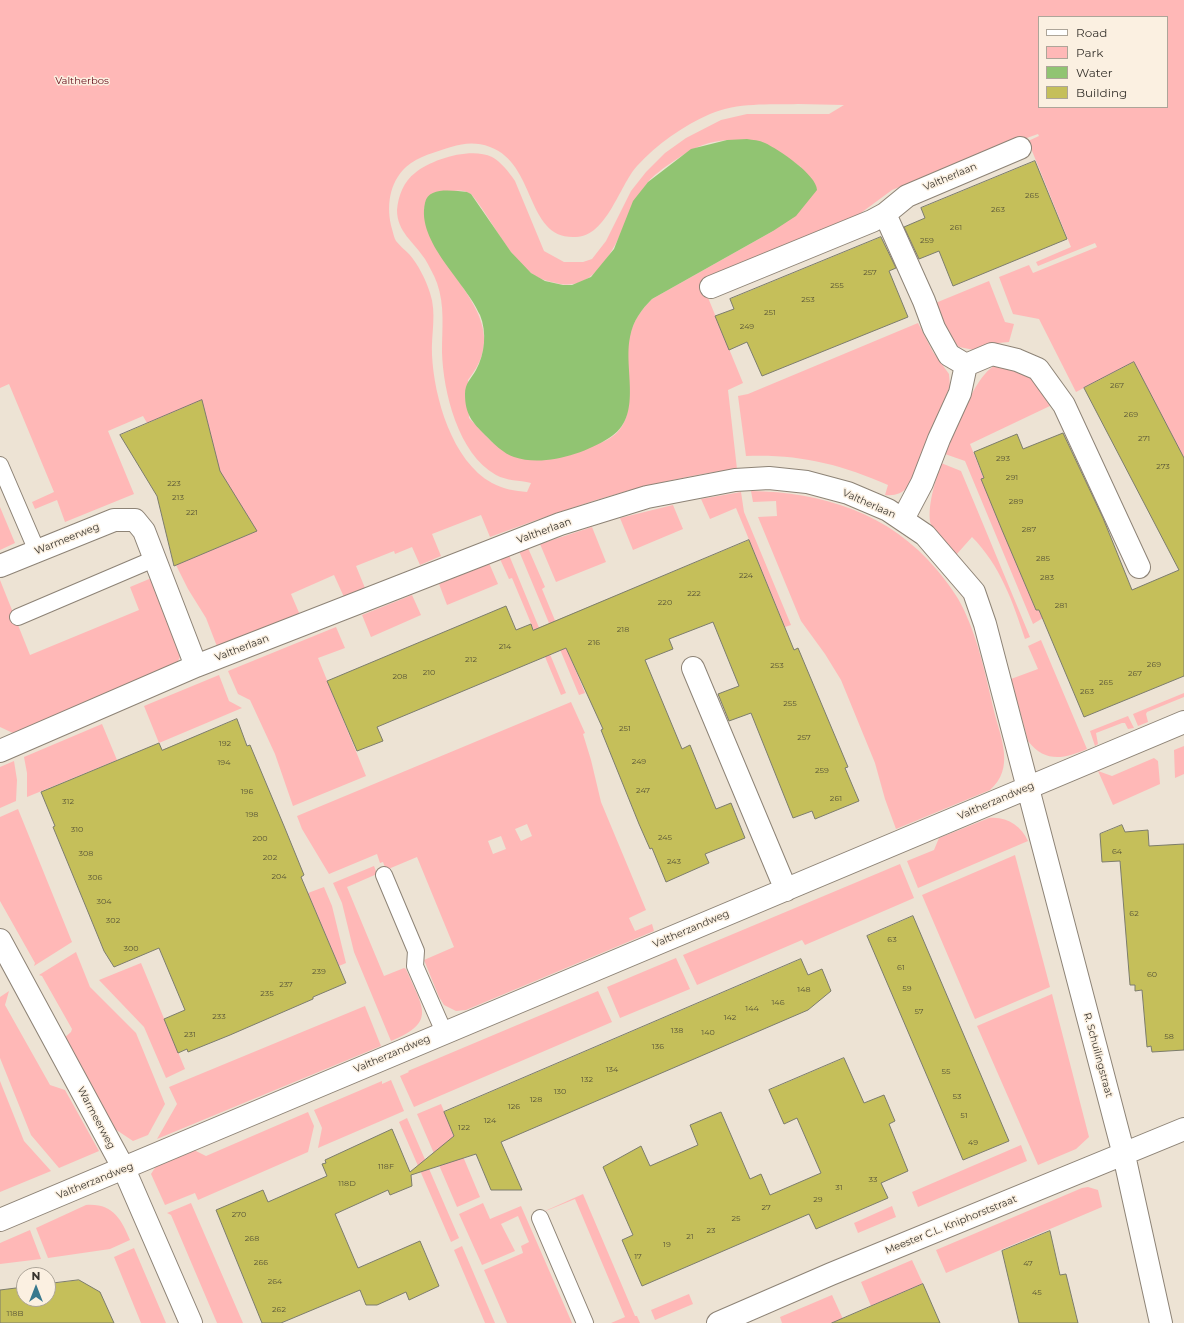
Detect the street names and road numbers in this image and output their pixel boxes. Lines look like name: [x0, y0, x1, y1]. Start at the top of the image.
street label: Valtherlaan: [921, 160, 979, 194]
street label: Valtherlaan: [841, 487, 897, 521]
street label: Valtherlaan: [515, 516, 573, 546]
street label: Warmeerweg: [33, 521, 101, 557]
street label: Valtherlaan: [213, 632, 271, 664]
street label: Valtherzandweg: [956, 779, 1036, 823]
street label: Valtherzandweg: [651, 907, 731, 951]
street label: R. Schuilingstraat: [1081, 1011, 1115, 1099]
street label: Valtherzandweg: [352, 1032, 432, 1076]
street label: Warmeerweg: [75, 1085, 117, 1151]
street label: Valtherzandweg: [55, 1160, 135, 1202]
street label: Meester C.L. Kniphorststraat: [883, 1193, 1019, 1257]

